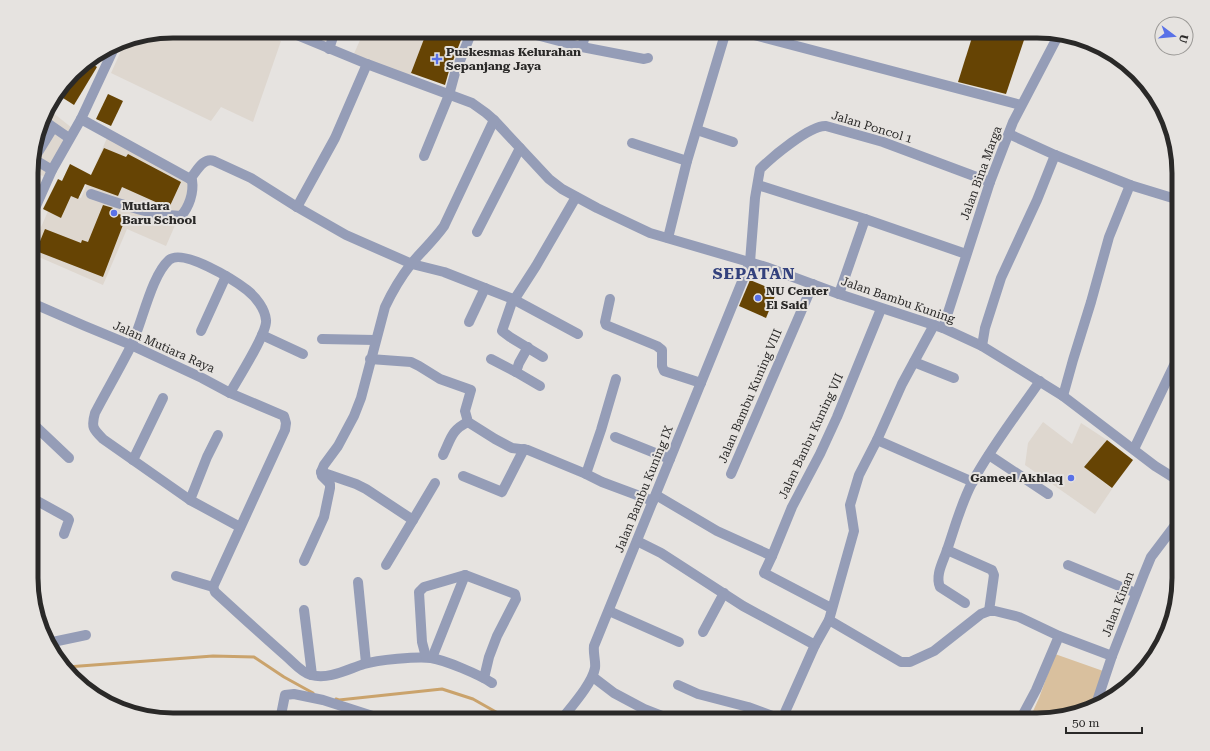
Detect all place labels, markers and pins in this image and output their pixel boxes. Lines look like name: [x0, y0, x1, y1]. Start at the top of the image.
place label: Puskesmas Kelurahan Sepanjang Jaya: [446, 45, 581, 73]
marker: Puskesmas Kelurahan Sepanjang Jaya: [431, 53, 443, 65]
place label: Mutiara Baru School: [122, 199, 196, 227]
marker: Mutiara Baru School: [109, 208, 119, 218]
place label: NU Center El Said: [766, 284, 829, 312]
marker: NU Center El Said: [753, 293, 763, 303]
place label: Gameel Akhlaq: [970, 471, 1063, 485]
marker: Gameel Akhlaq: [1066, 473, 1076, 483]

